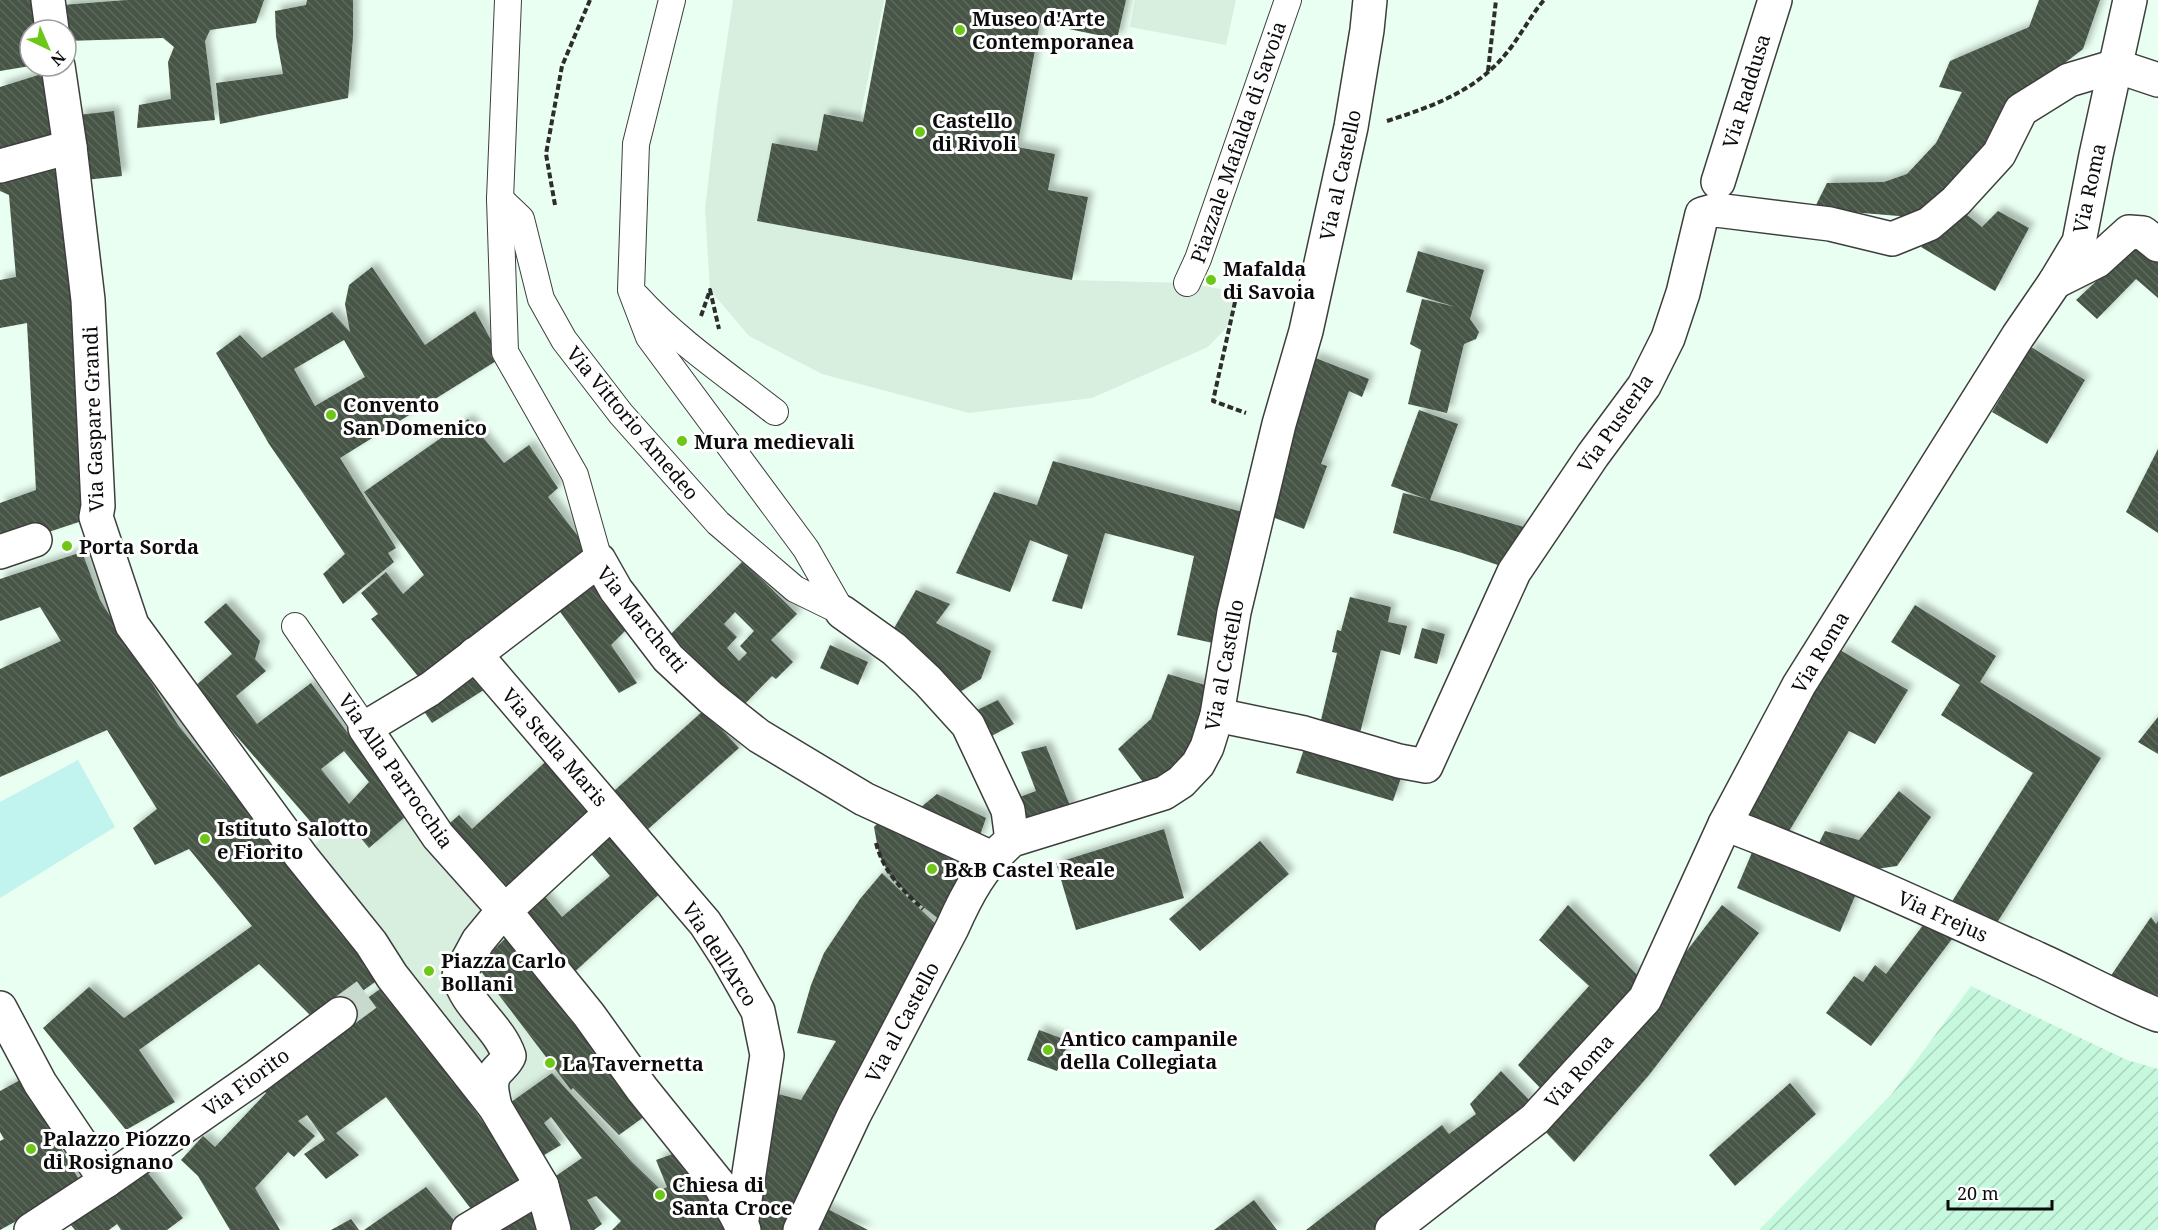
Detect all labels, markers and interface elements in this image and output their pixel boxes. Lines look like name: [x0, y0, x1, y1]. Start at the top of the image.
place label: Museo d'Arte Contemporanea: [972, 5, 1134, 55]
north arrow: [18, 18, 78, 78]
street label: Piazzale Mafalda di Savoia: [1184, 18, 1292, 266]
marker: Museo d'Arte Contemporanea: [953, 23, 967, 37]
street label: Via Raddusa: [1716, 30, 1776, 152]
text: N: [46, 46, 71, 71]
place label: Castello di Rivoli: [932, 107, 1017, 157]
street label: Via al Castello: [1313, 107, 1367, 243]
marker: Castello di Rivoli: [913, 125, 927, 139]
street label: Via Roma: [2066, 141, 2112, 235]
place label: Mafalda di Savoia: [1223, 255, 1315, 305]
marker: Mafalda di Savoia: [1204, 273, 1218, 287]
street label: Via Gaspare Grandi: [76, 325, 110, 512]
street label: Via Vittorio Amedeo: [561, 341, 705, 505]
street label: Via Pusterla: [1571, 368, 1659, 478]
place label: Convento San Domenico: [343, 391, 487, 441]
marker: Convento San Domenico: [324, 408, 338, 422]
place label: Mura medievali: [694, 428, 854, 455]
marker: Mura medievali: [675, 434, 689, 448]
place label: Porta Sorda: [79, 533, 199, 560]
marker: Porta Sorda: [60, 539, 74, 553]
street label: Via Marchetti: [591, 560, 694, 678]
street label: Via al Castello: [1198, 597, 1250, 733]
street label: Via Roma: [1785, 606, 1855, 698]
street label: Via Stella Maris: [496, 682, 614, 812]
street label: Via Alla Parrocchia: [332, 688, 460, 854]
place label: Istituto Salotto e Fiorito: [217, 815, 368, 865]
marker: Istituto Salotto e Fiorito: [198, 832, 212, 846]
place label: B&B Castel Reale: [944, 856, 1115, 883]
marker: B&B Castel Reale: [925, 862, 939, 876]
street label: Via Frejus: [1894, 884, 1992, 948]
street label: Via dell'Arco: [676, 897, 764, 1011]
place label: Piazza Carlo Bollani: [441, 947, 566, 997]
street label: Via al Castello: [859, 957, 945, 1087]
marker: Piazza Carlo Bollani: [422, 964, 436, 978]
place label: Antico campanile della Collegiata: [1060, 1025, 1238, 1075]
street label: Via Roma: [1538, 1028, 1620, 1114]
street label: Via Fiorito: [197, 1042, 295, 1122]
marker: Antico campanile della Collegiata: [1041, 1043, 1055, 1057]
place label: La Tavernetta: [562, 1050, 704, 1077]
marker: La Tavernetta: [543, 1056, 557, 1070]
place label: Palazzo Piozzo di Rosignano: [43, 1125, 191, 1175]
marker: Palazzo Piozzo di Rosignano: [24, 1142, 38, 1156]
place label: Chiesa di Santa Croce: [672, 1171, 792, 1221]
scale bar: [1948, 1173, 2052, 1211]
text: 20 m: [1957, 1181, 1999, 1205]
marker: Chiesa di Santa Croce: [653, 1188, 667, 1202]

